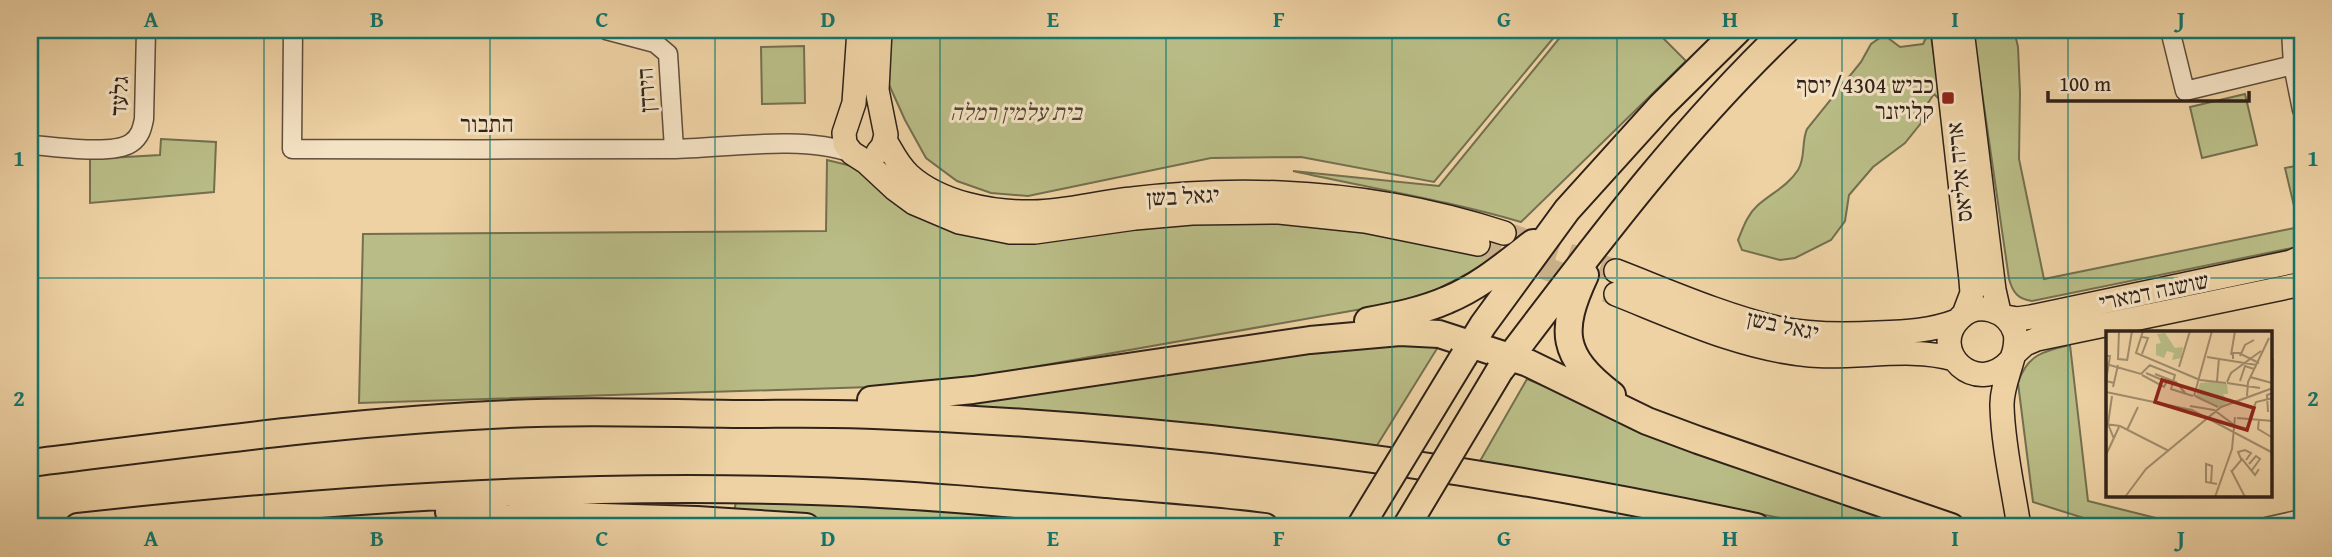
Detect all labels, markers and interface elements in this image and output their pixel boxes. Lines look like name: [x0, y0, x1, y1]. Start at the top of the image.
text: A: [144, 2, 159, 35]
text: B: [370, 2, 384, 35]
text: C: [595, 2, 609, 35]
text: D: [821, 2, 836, 35]
text: E: [1047, 2, 1059, 35]
text: F: [1273, 2, 1285, 35]
text: G: [1497, 2, 1511, 35]
text: H: [1722, 2, 1738, 35]
text: I: [1951, 2, 1959, 35]
text: J: [2173, 2, 2185, 35]
scale bar: [2048, 60, 2250, 104]
street label: הירדן: [627, 67, 664, 113]
place label: כביש 4304/יוסף קלויזנר: [1796, 68, 1934, 127]
text: 100 m: [2059, 68, 2111, 99]
street label: גלעד: [101, 75, 136, 117]
marker: כביש 4304/יוסף קלויזנר: [1940, 90, 1956, 106]
park label: בית עלמין רמלה: [950, 95, 1084, 128]
street label: התבור: [460, 107, 514, 140]
street label: אריה אליאס: [1937, 120, 1980, 224]
text: 1: [13, 141, 25, 174]
text: 1: [2307, 141, 2319, 174]
street label: יגאל בשן: [1146, 177, 1220, 214]
street label: שושנה דמארי: [2096, 263, 2212, 318]
street label: יגאל בשן: [1744, 301, 1822, 348]
inset map: [2106, 331, 2272, 498]
text: 2: [13, 381, 25, 414]
text: 2: [2307, 381, 2319, 414]
text: A: [144, 521, 159, 554]
text: B: [370, 521, 384, 554]
text: C: [595, 521, 609, 554]
text: D: [821, 521, 836, 554]
text: E: [1047, 521, 1059, 554]
text: F: [1273, 521, 1285, 554]
text: G: [1497, 521, 1511, 554]
text: H: [1722, 521, 1738, 554]
text: I: [1951, 521, 1959, 554]
text: J: [2173, 521, 2185, 554]

